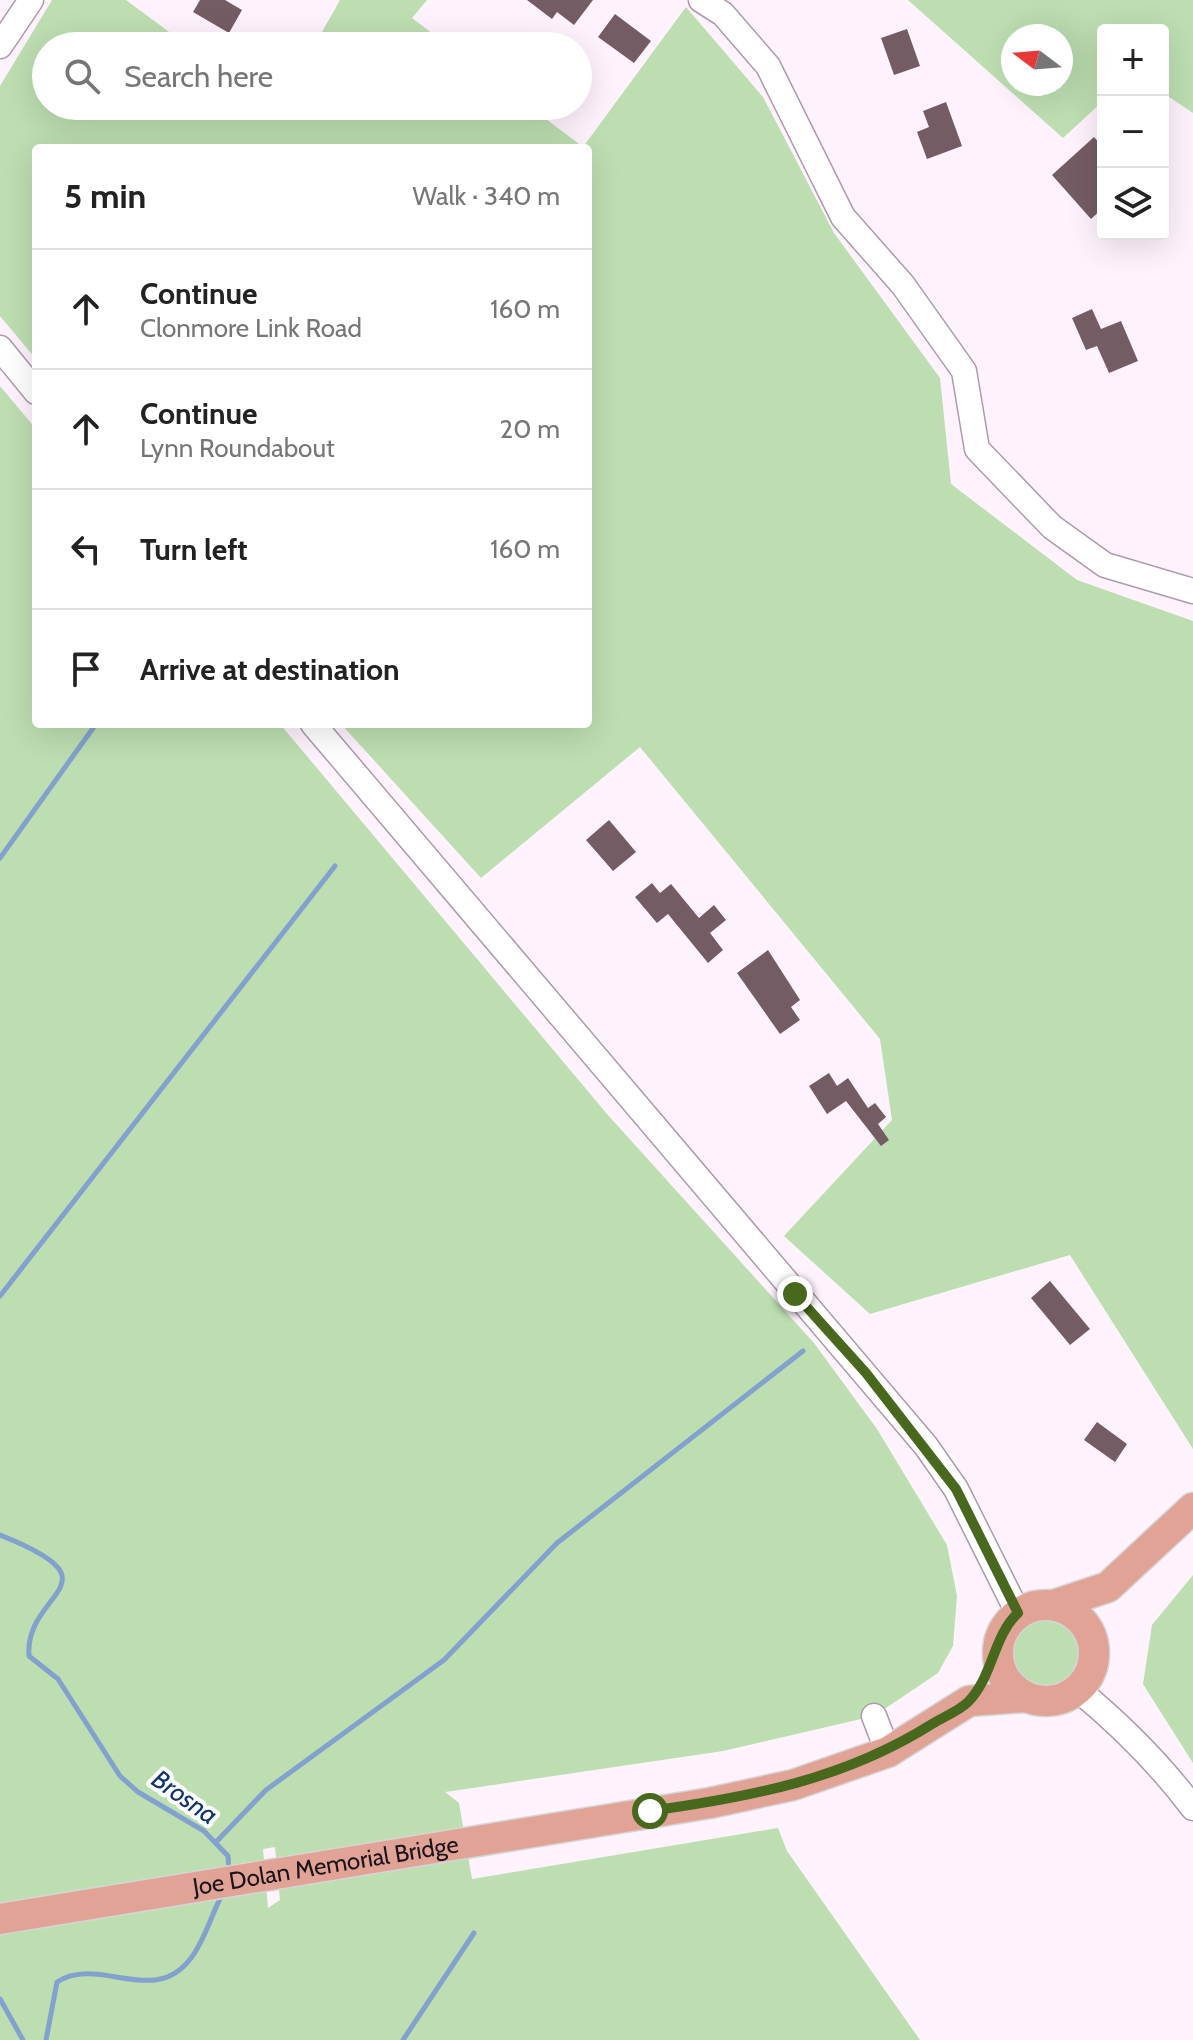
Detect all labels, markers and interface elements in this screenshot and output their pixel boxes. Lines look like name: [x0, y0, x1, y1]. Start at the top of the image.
north arrow: [1001, 24, 1073, 96]
map controls: [1097, 24, 1169, 240]
button: +: [1097, 24, 1169, 96]
search box: [32, 32, 592, 120]
icon: search: [60, 54, 104, 98]
text: Search here: [124, 58, 273, 95]
button: −: [1097, 96, 1169, 168]
button: layers: [1097, 168, 1169, 240]
text: 5 min: [64, 175, 146, 217]
text: Walk · 340 m: [412, 180, 560, 212]
text: Continue: [140, 275, 257, 312]
icon: ahead: [64, 287, 108, 331]
text: 160 m: [490, 293, 560, 325]
text: Clonmore Link Road: [140, 312, 362, 344]
text: Continue: [140, 395, 257, 432]
icon: ahead: [64, 407, 108, 451]
text: 20 m: [500, 413, 560, 445]
text: Lynn Roundabout: [140, 432, 335, 464]
icon: left: [64, 527, 108, 571]
text: Turn left: [140, 531, 248, 568]
text: 160 m: [490, 533, 560, 565]
icon: arrive: [64, 647, 108, 691]
text: Arrive at destination: [140, 651, 400, 688]
route end: [777, 1276, 813, 1312]
water label: Brosna: [146, 1763, 224, 1831]
route start: [632, 1793, 668, 1829]
street label: Joe Dolan Memorial Bridge: [190, 1829, 461, 1901]

